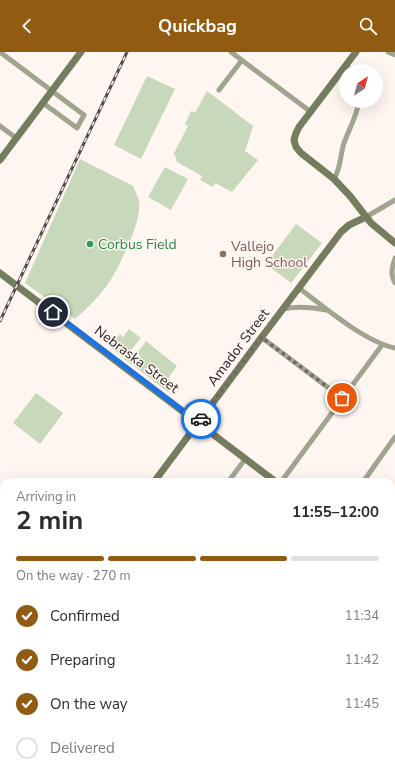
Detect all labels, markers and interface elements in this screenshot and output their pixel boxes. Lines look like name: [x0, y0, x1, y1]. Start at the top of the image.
text: Quickbag: [158, 14, 237, 38]
icon: back: [16, 15, 38, 37]
icon: search: [357, 15, 379, 37]
north arrow: [339, 64, 383, 108]
map controls: [339, 64, 383, 108]
place label: Corbus Field: [98, 235, 177, 254]
place label: Vallejo High School: [230, 237, 308, 272]
marker: Corbus Field: [85, 239, 95, 249]
marker: Vallejo High School: [218, 249, 228, 259]
pin: [36, 295, 70, 329]
icon: home: [42, 301, 64, 323]
street label: Amador Street: [203, 305, 274, 390]
street label: Nebraska Street: [91, 321, 183, 397]
pin: [325, 381, 359, 415]
icon: bag: [331, 387, 353, 409]
courier: [181, 399, 221, 439]
icon: car: [190, 408, 212, 430]
text: Arriving in: [16, 488, 76, 506]
text: 11:55–12:00: [292, 502, 379, 522]
text: 2 min: [16, 503, 83, 538]
text: On the way · 270 m: [16, 567, 131, 585]
icon: check: [16, 605, 38, 627]
text: Confirmed: [50, 606, 120, 626]
text: 11:34: [345, 607, 379, 625]
icon: check: [16, 649, 38, 671]
text: Preparing: [50, 650, 115, 670]
text: 11:42: [345, 651, 379, 669]
icon: check: [16, 693, 38, 715]
text: On the way: [50, 694, 128, 714]
text: 11:45: [345, 695, 379, 713]
text: Delivered: [50, 738, 115, 758]

